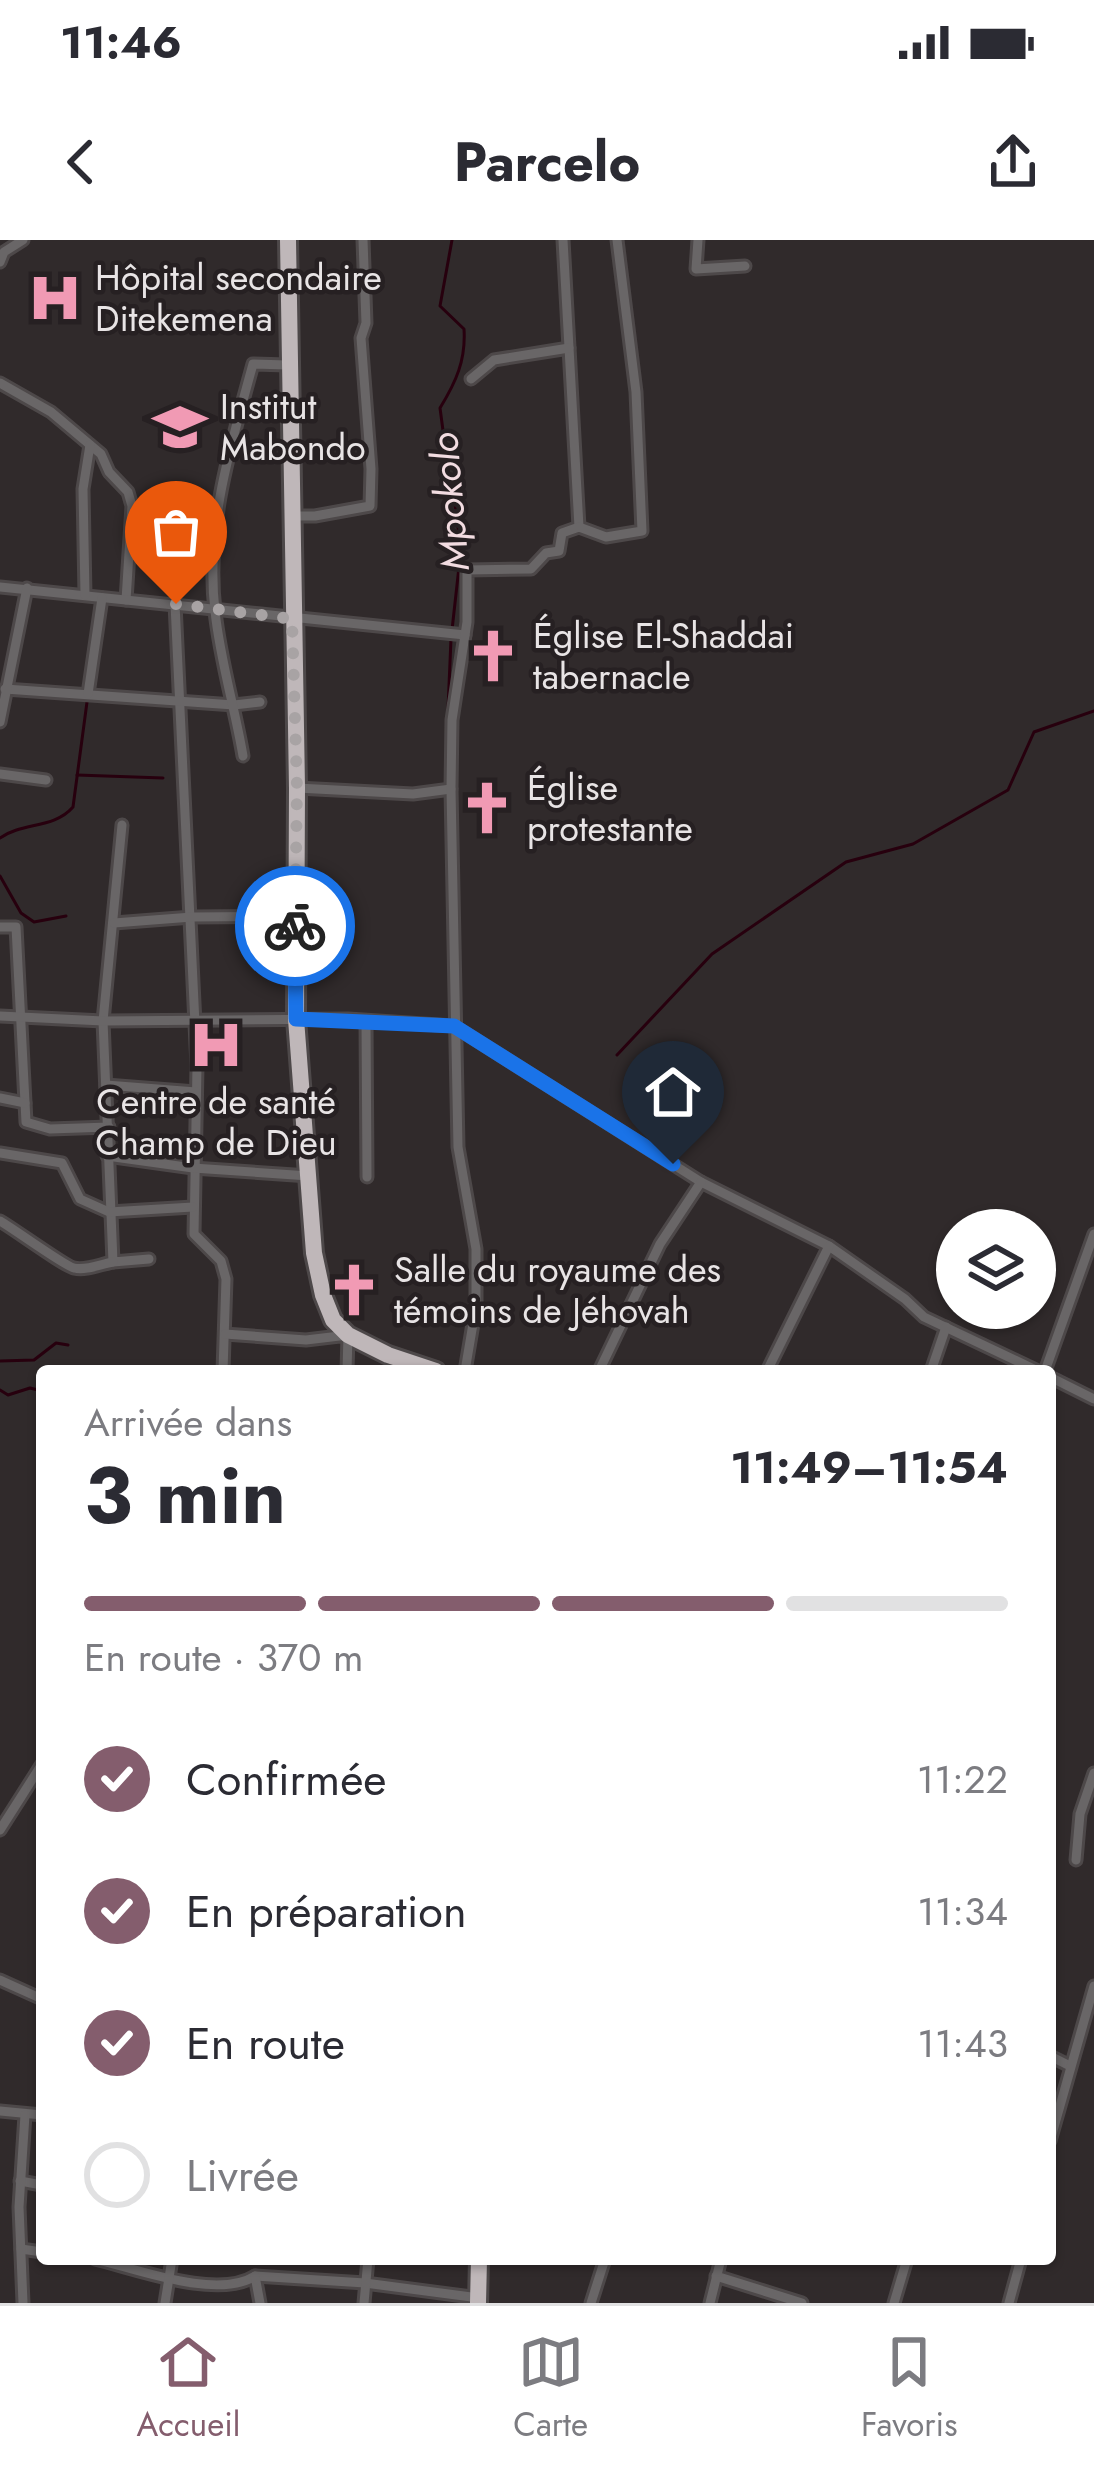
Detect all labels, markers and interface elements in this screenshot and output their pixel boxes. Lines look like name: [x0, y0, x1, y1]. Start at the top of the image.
text: 11:46: [60, 10, 182, 75]
text: Parcelo: [454, 123, 640, 201]
icon: back: [48, 129, 114, 195]
icon: share: [980, 129, 1046, 195]
place label: Hôpital secondaire Ditekemena: [95, 251, 382, 344]
hospital icon: Hôpital secondaire Ditekemena: [26, 269, 84, 327]
place label: Institut Mabondo: [220, 380, 366, 473]
school or university icon: Institut Mabondo: [151, 398, 209, 456]
water label: Mpokolo: [415, 430, 484, 574]
pin: [125, 481, 227, 604]
icon: bag: [143, 499, 209, 565]
place label: Église El-Shaddai tabernacle: [533, 609, 794, 702]
church icon: Église El-Shaddai tabernacle: [464, 627, 522, 685]
place label: Église protestante: [527, 761, 693, 854]
church icon: Église protestante: [458, 779, 516, 837]
courier: [235, 866, 355, 986]
icon: bike: [262, 893, 328, 959]
hospital icon: Centre de santé Champ de Dieu: [187, 1016, 245, 1074]
pin: [622, 1041, 724, 1164]
icon: home: [640, 1059, 706, 1125]
place label: Centre de santé Champ de Dieu: [95, 1075, 337, 1168]
map controls: [936, 1209, 1056, 1329]
button: layers: [936, 1209, 1056, 1329]
place label: Salle du royaume des témoins de Jéhovah: [394, 1243, 721, 1336]
church icon: Salle du royaume des témoins de Jéhovah: [325, 1261, 383, 1319]
text: Arrivée dans: [84, 1394, 292, 1451]
text: 11:49–11:54: [730, 1435, 1008, 1500]
text: 3 min: [84, 1440, 286, 1552]
text: En route · 370 m: [84, 1629, 363, 1686]
icon: check: [84, 1746, 150, 1812]
text: Confirmée: [186, 1747, 386, 1812]
text: 11:22: [917, 1751, 1008, 1808]
icon: check: [84, 1878, 150, 1944]
text: En préparation: [186, 1879, 467, 1944]
text: 11:34: [917, 1883, 1008, 1940]
icon: check: [84, 2010, 150, 2076]
text: En route: [186, 2011, 345, 2076]
text: 11:43: [917, 2015, 1008, 2072]
text: Livrée: [186, 2143, 299, 2208]
tab: Accueil: [136, 2329, 240, 2448]
tab: Carte: [513, 2329, 588, 2448]
tab: Favoris: [861, 2329, 957, 2448]

